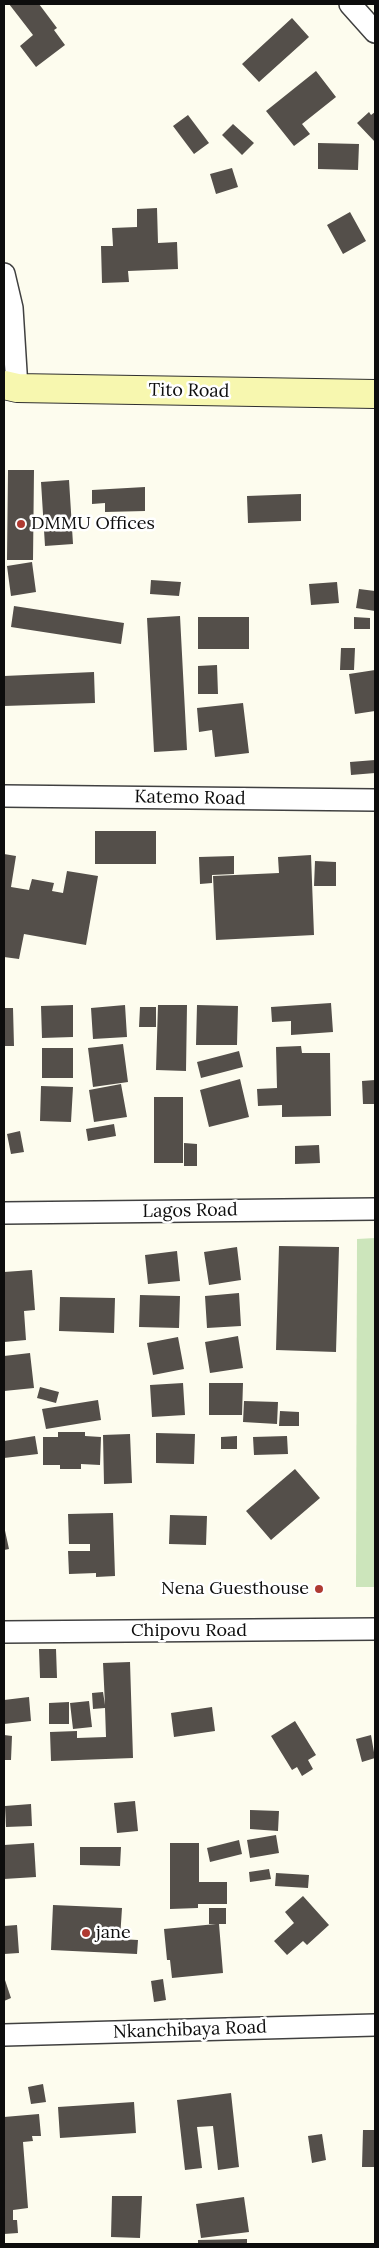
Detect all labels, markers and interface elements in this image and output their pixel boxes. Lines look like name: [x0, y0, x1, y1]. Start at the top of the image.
street label: Tito Road: [148, 379, 230, 403]
place label: DMMU Offices: [31, 513, 155, 535]
marker: DMMU Offices: [15, 518, 27, 530]
street label: Katemo Road: [134, 786, 246, 810]
street label: Lagos Road: [142, 1199, 238, 1223]
place label: Nena Guesthouse: [161, 1578, 309, 1600]
marker: Nena Guesthouse: [313, 1583, 325, 1595]
street label: Chipovu Road: [131, 1620, 247, 1642]
place label: jane: [96, 1922, 131, 1944]
marker: jane: [80, 1927, 92, 1939]
street label: Nkanchibaya Road: [113, 2017, 267, 2043]

